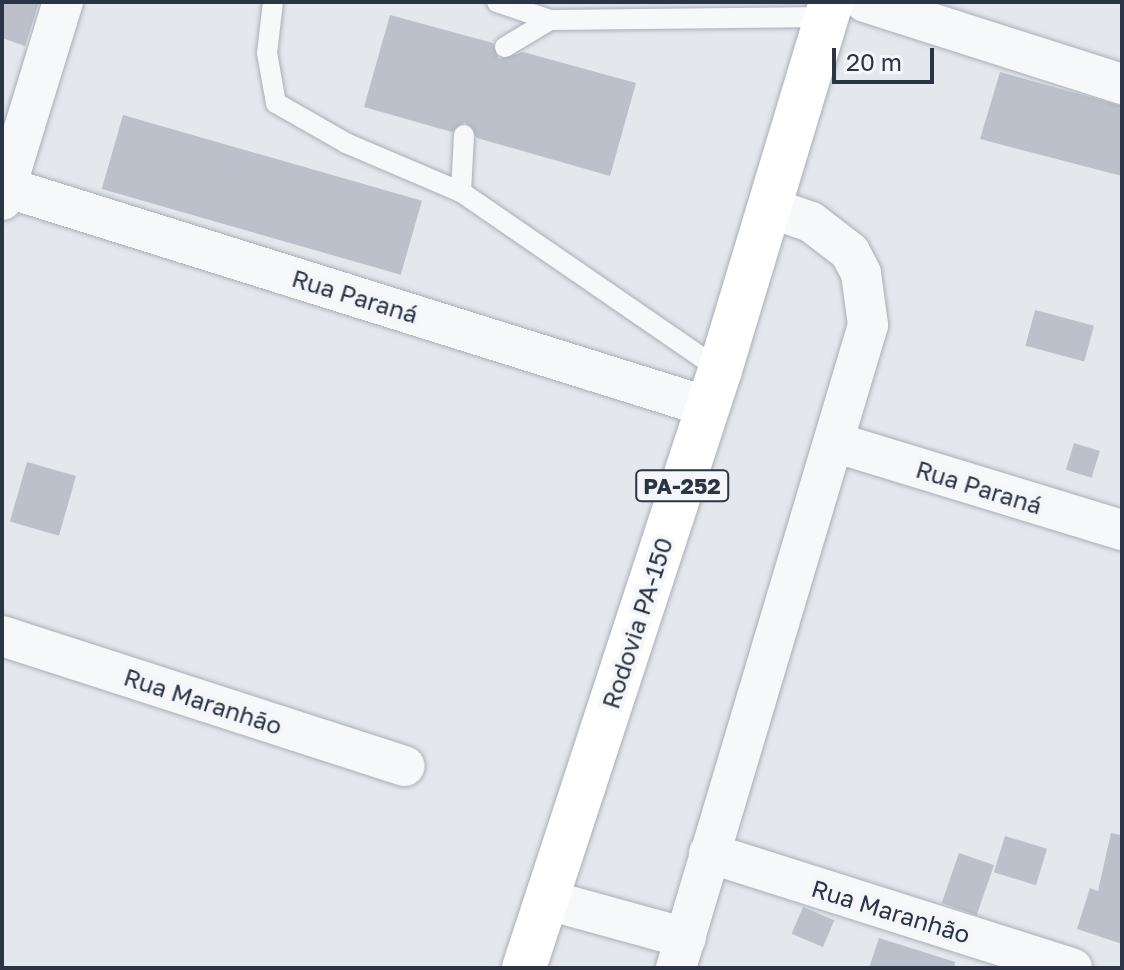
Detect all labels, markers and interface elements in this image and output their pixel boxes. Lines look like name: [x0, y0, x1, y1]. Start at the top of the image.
scale bar: [836, 32, 938, 82]
text: 20 m: [846, 47, 902, 76]
street label: Rua Paraná: [289, 263, 421, 329]
street label: Rua Paraná: [913, 454, 1045, 520]
road number: PA-252: [634, 468, 730, 504]
street label: Rodovia PA-150: [596, 534, 678, 712]
street label: Rua Maranhão: [120, 662, 286, 740]
street label: Rua Maranhão: [808, 873, 974, 949]

